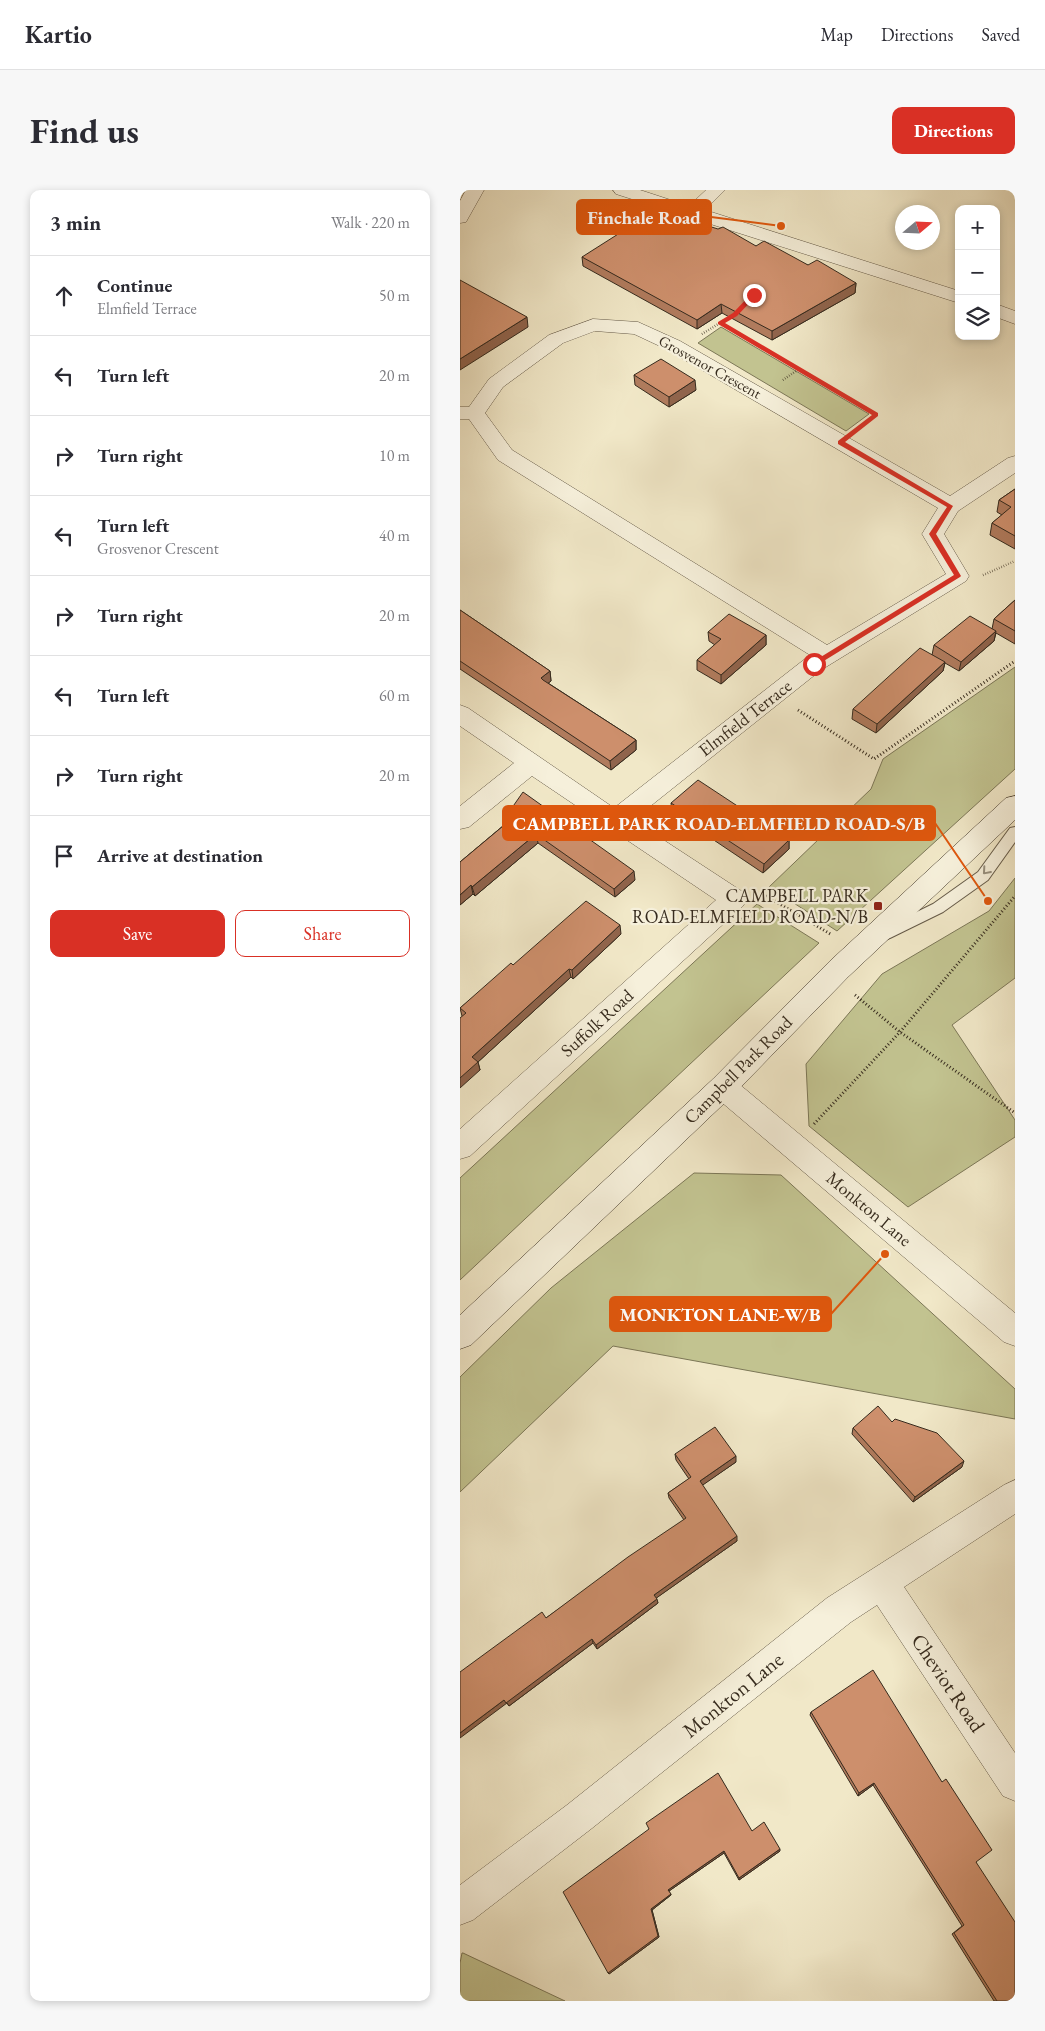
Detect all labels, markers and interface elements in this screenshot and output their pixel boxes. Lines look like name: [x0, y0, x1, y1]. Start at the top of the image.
text: Kartio: [25, 19, 92, 50]
text: Map: [821, 23, 853, 46]
text: Directions: [881, 23, 953, 46]
text: Saved: [981, 23, 1020, 46]
button: Directions: [892, 107, 1015, 154]
text: Find us: [30, 108, 139, 153]
callout: Finchale Road: [577, 200, 711, 234]
text: Finchale Road: [587, 205, 701, 230]
north arrow: [895, 205, 940, 250]
map controls: [955, 205, 1000, 340]
button: +: [955, 205, 1000, 250]
text: 3 min: [50, 209, 101, 236]
text: Walk · 220 m: [331, 212, 410, 233]
button: −: [955, 250, 1000, 295]
text: Continue: [97, 273, 172, 298]
icon: ahead: [50, 282, 78, 310]
route end: [743, 284, 766, 307]
text: 50 m: [379, 285, 410, 306]
button: layers: [955, 295, 1000, 340]
text: Elmfield Terrace: [97, 298, 197, 319]
street label: Grosvenor Crescent: [656, 331, 765, 403]
icon: left: [50, 362, 78, 390]
text: Turn left: [97, 363, 169, 388]
text: 20 m: [379, 365, 410, 386]
icon: right: [50, 442, 78, 470]
text: Turn right: [97, 443, 183, 468]
text: 10 m: [379, 445, 410, 466]
text: Turn left: [97, 513, 169, 538]
icon: left: [50, 522, 78, 550]
text: 40 m: [379, 525, 410, 546]
text: Grosvenor Crescent: [97, 538, 219, 559]
icon: right: [50, 602, 78, 630]
text: Turn right: [97, 603, 183, 628]
text: 20 m: [379, 605, 410, 626]
route start: [803, 653, 826, 676]
street label: Elmfield Terrace: [693, 674, 796, 761]
icon: left: [50, 682, 78, 710]
text: Turn left: [97, 683, 169, 708]
text: 60 m: [379, 685, 410, 706]
icon: right: [50, 762, 78, 790]
text: Turn right: [97, 763, 183, 788]
text: 20 m: [379, 765, 410, 786]
callout: CAMPBELL PARK ROAD-ELMFIELD ROAD-S/B: [503, 806, 935, 840]
text: CAMPBELL PARK ROAD-ELMFIELD ROAD-S/B: [513, 811, 925, 836]
icon: arrive: [50, 842, 78, 870]
text: Arrive at destination: [97, 843, 263, 868]
one-way arrow: [983, 866, 992, 875]
place label: CAMPBELL PARK ROAD-ELMFIELD ROAD-N/B: [632, 884, 869, 928]
marker: CAMPBELL PARK ROAD-ELMFIELD ROAD-N/B: [872, 900, 884, 912]
button: Save: [50, 910, 225, 957]
button: Share: [235, 910, 410, 957]
street label: Suffolk Road: [555, 983, 639, 1061]
street label: Campbell Park Road: [679, 1010, 797, 1129]
street label: Monkton Lane: [822, 1166, 917, 1251]
callout: MONKTON LANE-W/B: [610, 1297, 831, 1331]
text: MONKTON LANE-W/B: [619, 1302, 821, 1327]
street label: Cheviot Road: [906, 1628, 992, 1738]
street label: Monkton Lane: [677, 1646, 789, 1744]

